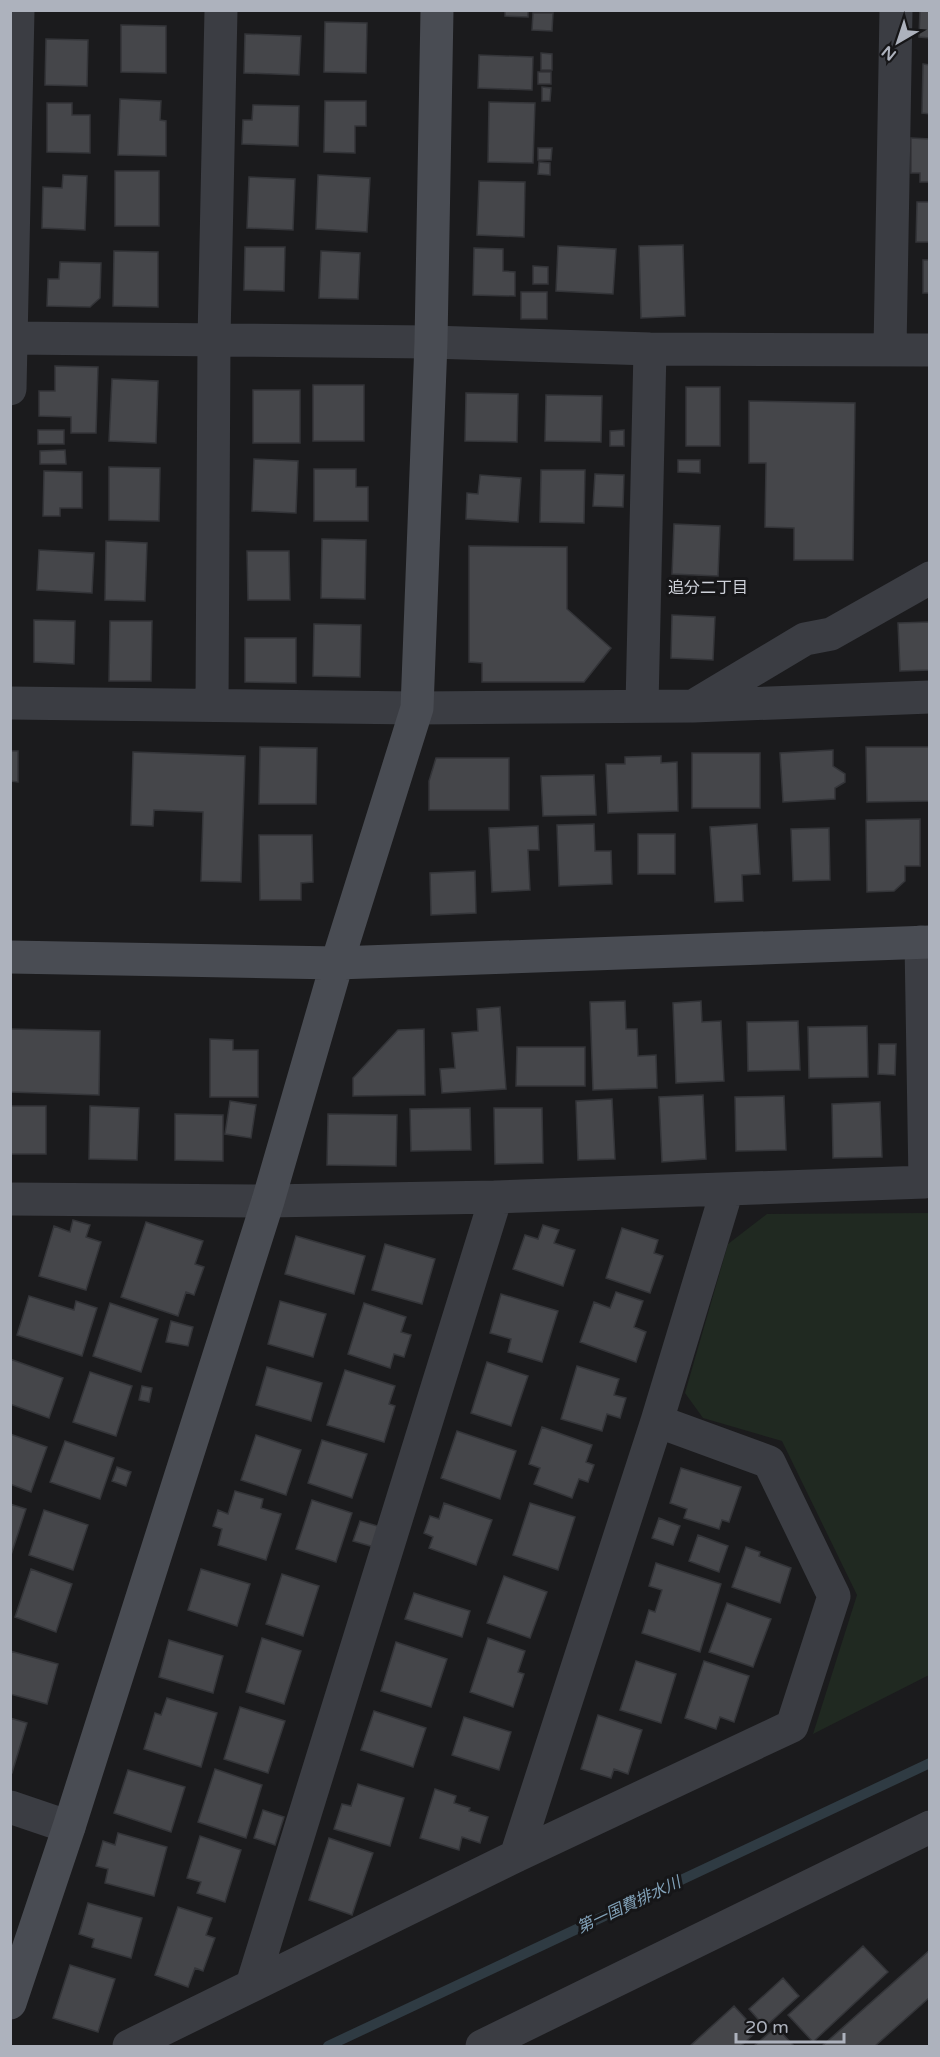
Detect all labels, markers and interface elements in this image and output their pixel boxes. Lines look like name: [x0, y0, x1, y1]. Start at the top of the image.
north arrow: [868, 12, 928, 72]
text: N: [878, 41, 900, 65]
district label: 追分二丁目: [668, 578, 748, 598]
water label: 第一国費排水川: [574, 1871, 686, 1938]
scale bar: [736, 2006, 844, 2044]
text: 20 m: [745, 2016, 789, 2038]

